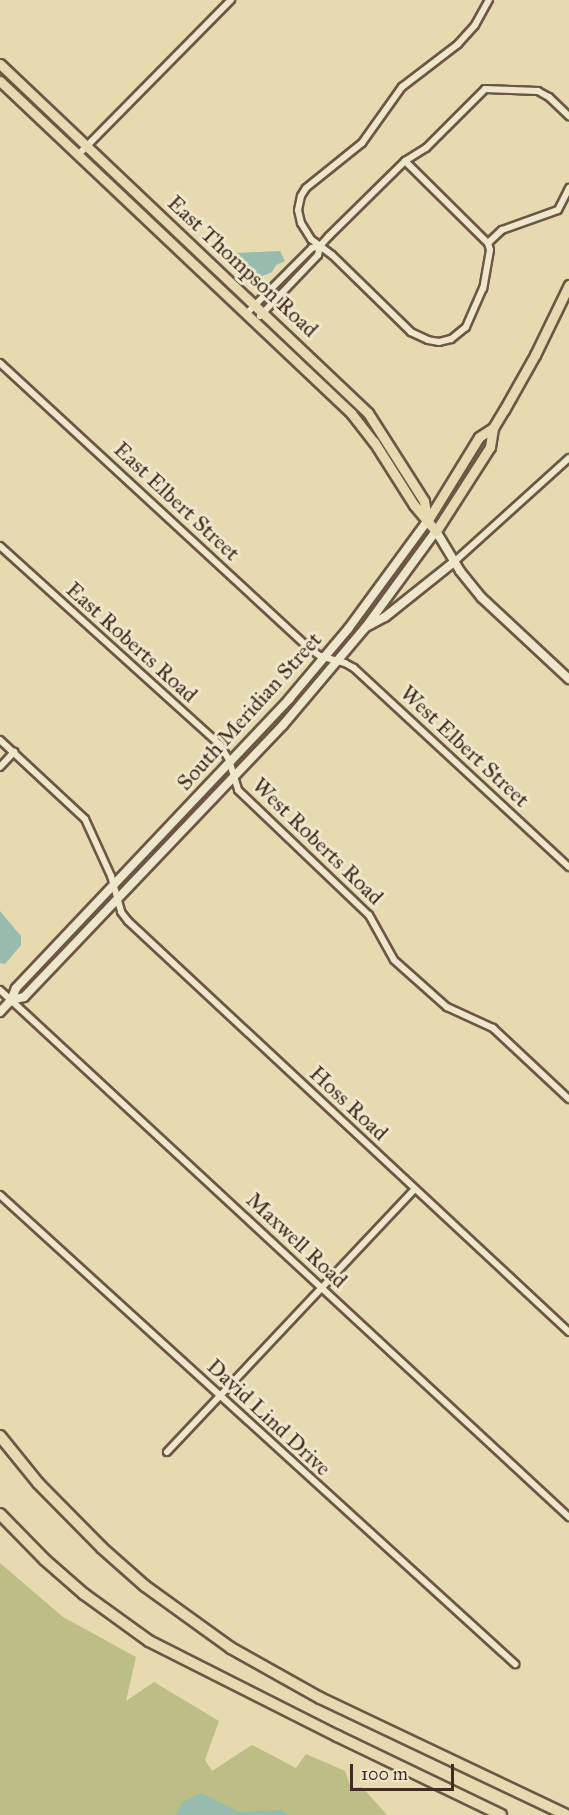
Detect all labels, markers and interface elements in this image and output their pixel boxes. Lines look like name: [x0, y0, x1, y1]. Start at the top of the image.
street label: East Thompson Road: [162, 189, 324, 343]
street label: East Elbert Street: [109, 436, 245, 566]
street label: East Roberts Road: [61, 576, 203, 708]
street label: South Meridian Street: [171, 626, 327, 796]
street label: West Elbert Street: [395, 680, 535, 812]
street label: West Roberts Road: [247, 772, 389, 910]
street label: Hoss Road: [304, 1060, 394, 1146]
street label: Maxwell Road: [241, 1186, 353, 1294]
street label: David Lind Drive: [202, 1353, 336, 1481]
scale bar: [353, 1752, 456, 1790]
text: 100 m: [361, 1763, 408, 1785]

